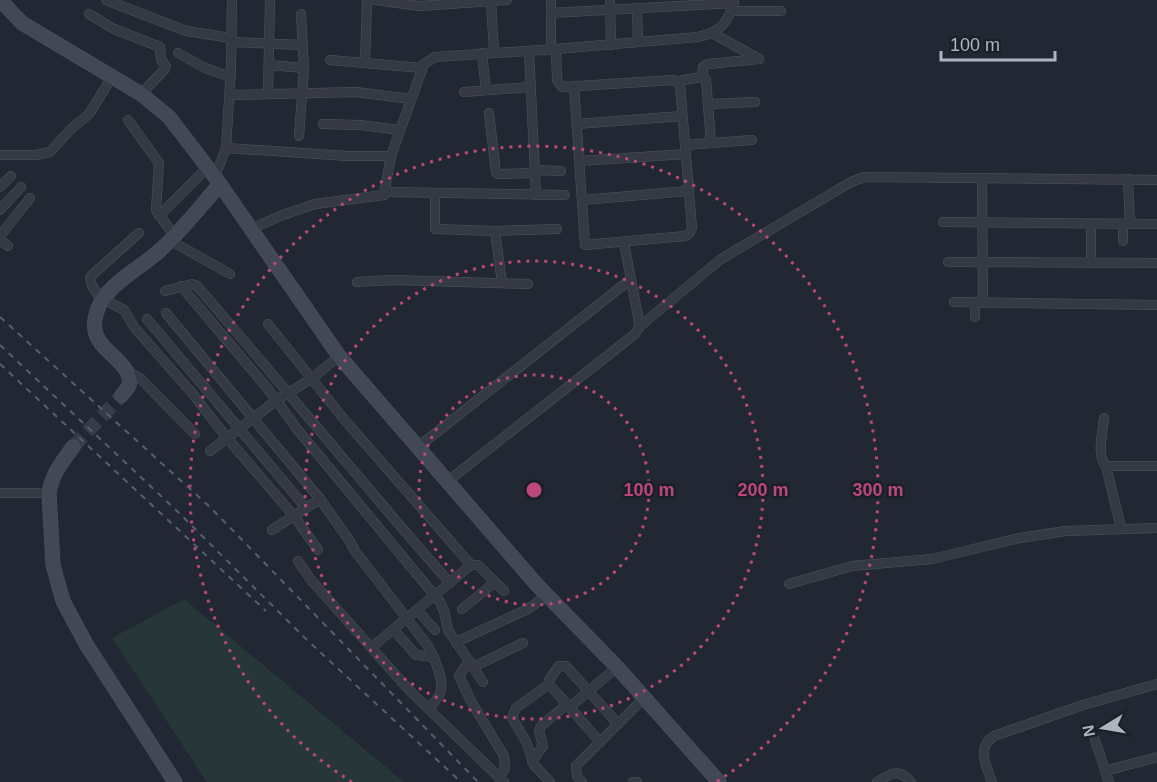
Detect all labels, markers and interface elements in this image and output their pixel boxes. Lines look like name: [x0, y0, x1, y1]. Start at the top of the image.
scale bar: [941, 24, 1055, 62]
text: 100 m: [950, 35, 1000, 55]
centre of rings: [524, 480, 544, 500]
text: 100 m: [623, 480, 675, 500]
text: 200 m: [737, 480, 789, 500]
text: 300 m: [852, 480, 904, 500]
north arrow: [1073, 698, 1133, 758]
text: N: [1079, 723, 1098, 738]

